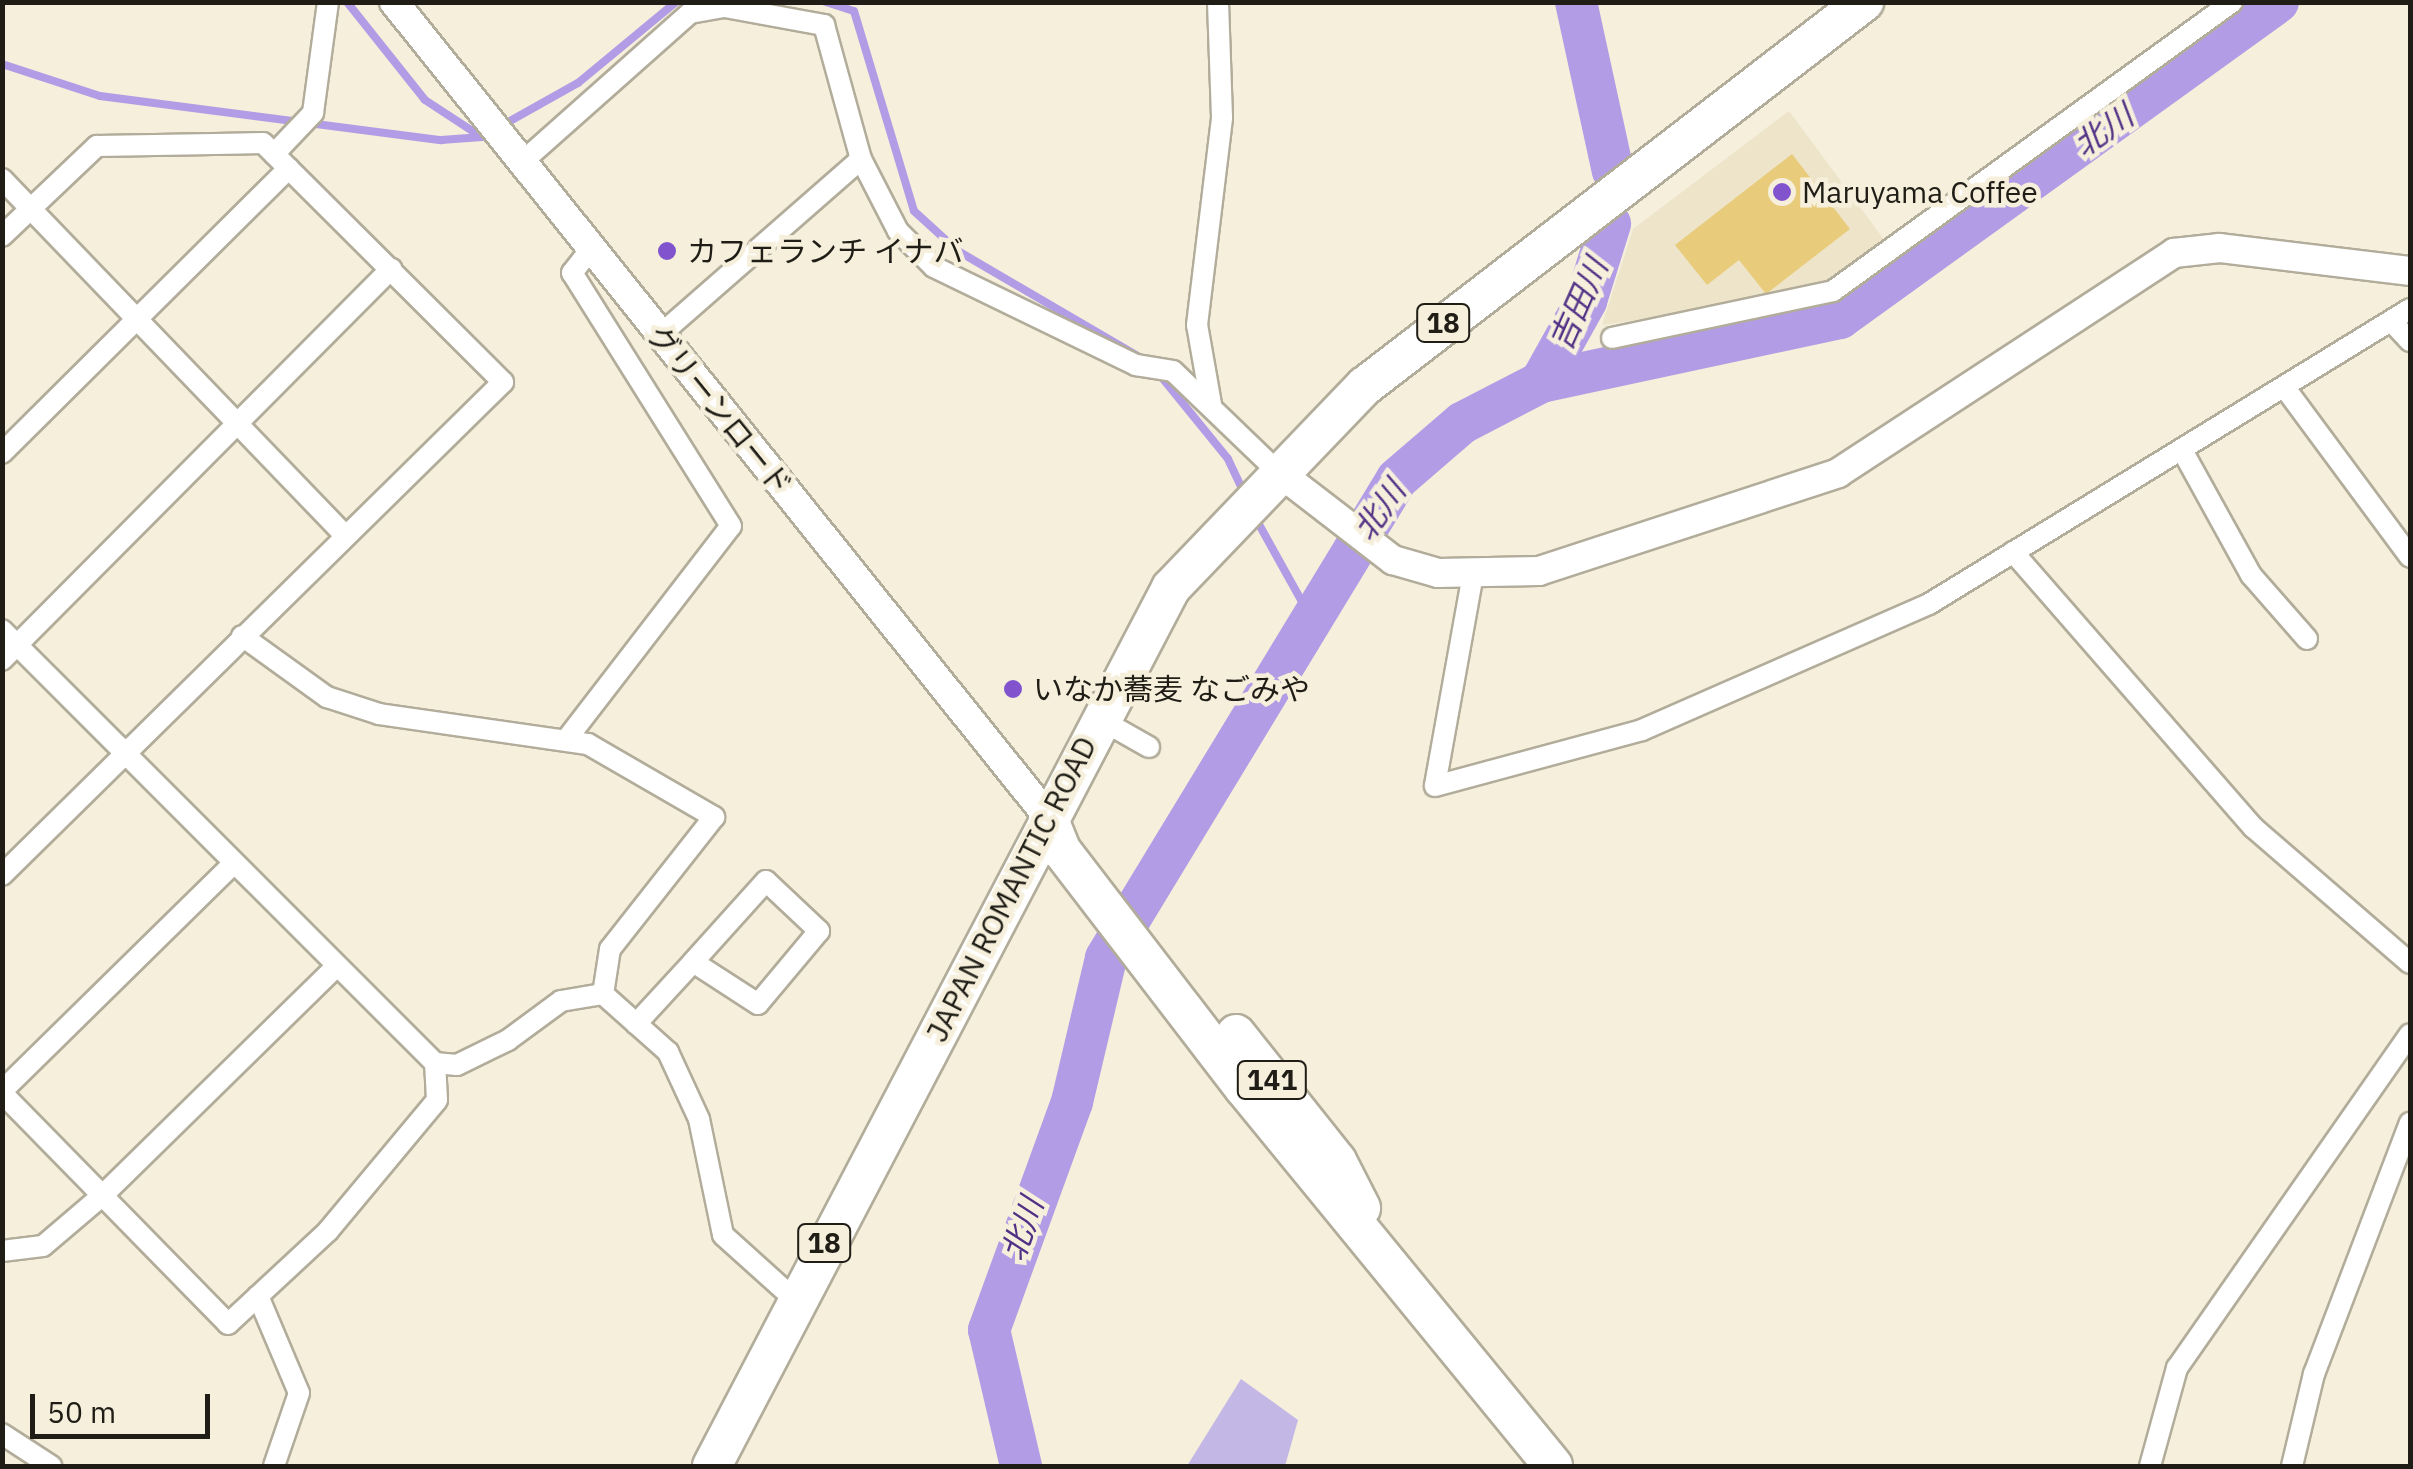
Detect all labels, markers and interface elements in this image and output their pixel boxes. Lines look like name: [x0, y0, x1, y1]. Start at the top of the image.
water label: 北川: [2066, 96, 2140, 164]
place label: Maruyama Coffee: [1802, 174, 2038, 210]
marker: Maruyama Coffee: [1771, 181, 1793, 203]
place label: カフェランチ イナバ: [687, 233, 964, 269]
marker: カフェランチ イナバ: [656, 240, 678, 262]
water label: 吉田川: [1541, 252, 1615, 356]
road number: 18: [1416, 300, 1470, 346]
street label: グリーンロード: [640, 317, 800, 503]
water label: 北川: [1345, 473, 1413, 547]
place label: いなか蕎麦 なごみや: [1033, 671, 1310, 707]
marker: いなか蕎麦 なごみや: [1002, 678, 1024, 700]
street label: JAPAN ROMANTIC ROAD: [918, 731, 1104, 1047]
road number: 141: [1234, 1057, 1310, 1103]
water label: 北川: [993, 1192, 1051, 1266]
road number: 18: [796, 1220, 852, 1266]
scale bar: [35, 1374, 215, 1436]
text: 50 m: [47, 1392, 116, 1431]

